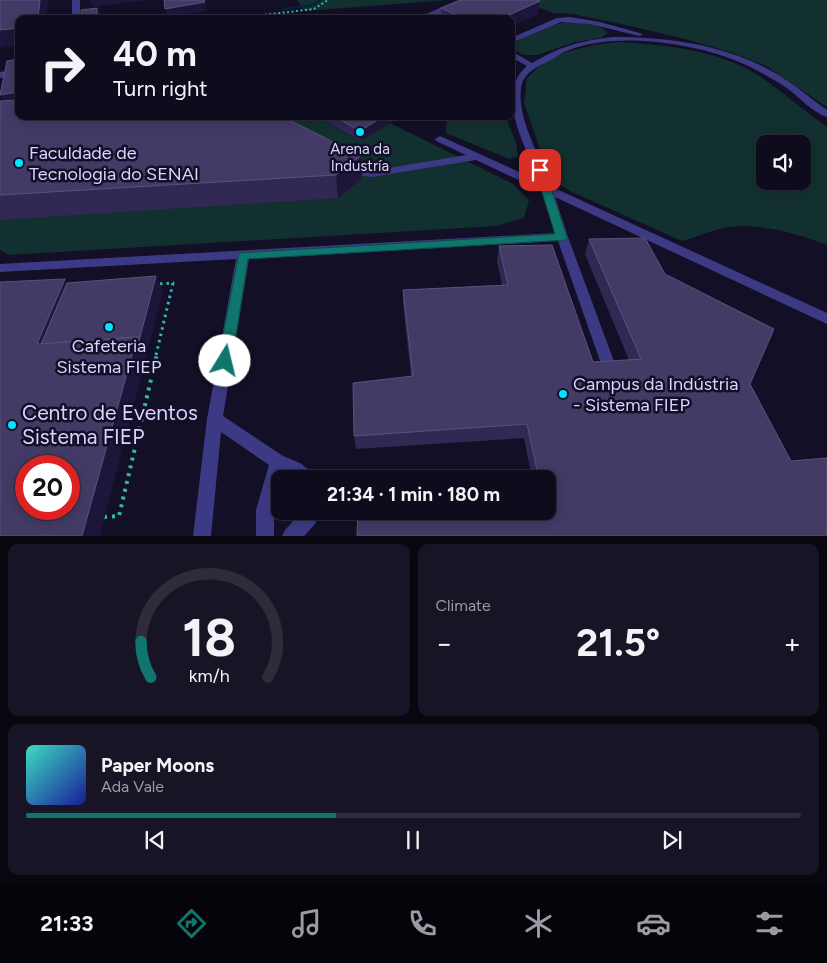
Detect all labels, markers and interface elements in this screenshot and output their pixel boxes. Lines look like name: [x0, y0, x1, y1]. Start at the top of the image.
text: 40 m: [113, 33, 197, 75]
icon: right: [30, 35, 95, 100]
text: Turn right: [113, 75, 208, 102]
marker: Arena da Industría: [354, 126, 366, 138]
map controls: [756, 135, 811, 190]
button: sound: [756, 135, 811, 190]
place label: Arena da Industría: [330, 140, 390, 175]
place label: Faculdade de Tecnologia do SENAI: [29, 142, 199, 185]
pin: [519, 149, 561, 191]
icon: arrive: [526, 156, 554, 184]
marker: Faculdade de Tecnologia do SENAI: [13, 157, 25, 169]
marker: Cafeteria Sistema FIEP: [103, 321, 115, 333]
position arrow: [198, 334, 250, 386]
place label: Cafeteria Sistema FIEP: [57, 335, 161, 378]
place label: Campus da Indústria - Sistema FIEP: [573, 373, 738, 416]
marker: Campus da Indústria - Sistema FIEP: [557, 388, 569, 400]
place label: Centro de Eventos Sistema FIEP: [22, 400, 198, 449]
marker: Centro de Eventos Sistema FIEP: [6, 419, 18, 431]
speed limit sign: 20: [15, 455, 80, 520]
text: 21:34 · 1 min · 180 m: [327, 483, 500, 506]
text: Climate: [436, 596, 491, 615]
text: 18: [182, 607, 236, 669]
text: 21.5°: [576, 620, 660, 666]
text: −: [436, 626, 453, 660]
text: +: [784, 626, 801, 660]
text: km/h: [188, 665, 229, 686]
text: Paper Moons: [101, 754, 214, 777]
text: Ada Vale: [101, 777, 164, 796]
icon: previous: [141, 826, 169, 854]
icon: pause: [399, 826, 427, 854]
icon: next: [658, 826, 686, 854]
icon: directions: [174, 906, 209, 941]
icon: music: [289, 906, 324, 941]
icon: phone: [405, 906, 440, 941]
icon: climate: [521, 906, 556, 941]
icon: car: [636, 906, 671, 941]
icon: filters: [752, 906, 787, 941]
text: 21:33: [40, 910, 93, 937]

